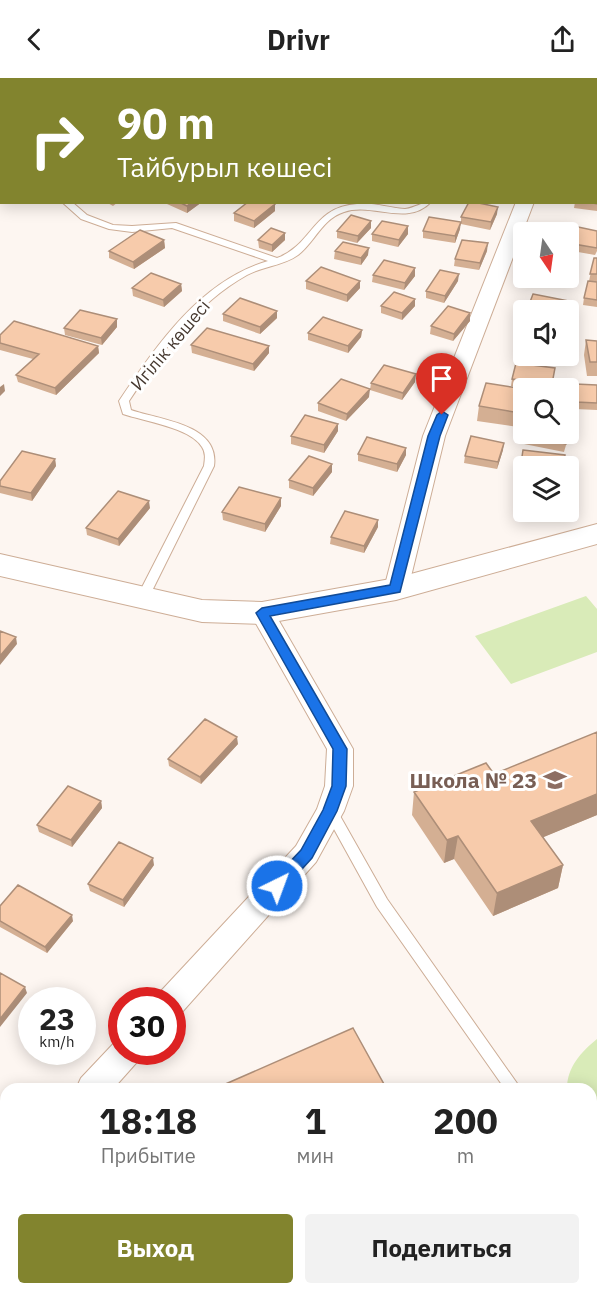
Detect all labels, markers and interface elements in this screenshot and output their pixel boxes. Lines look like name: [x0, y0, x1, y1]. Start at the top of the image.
text: Drivr: [267, 22, 330, 57]
icon: back: [18, 23, 51, 56]
icon: share: [546, 23, 579, 56]
text: 90 m: [117, 96, 215, 151]
icon: right: [18, 102, 96, 180]
text: Тайбурыл көшесі: [117, 149, 333, 184]
north arrow: [513, 222, 579, 288]
map controls: [513, 222, 579, 522]
street label: Игілік көшесі: [125, 295, 215, 395]
button: sound: [513, 300, 579, 366]
pin: [416, 353, 467, 415]
icon: arrive: [425, 362, 458, 395]
button: search: [513, 378, 579, 444]
button: layers: [513, 456, 579, 522]
place label: Школа № 23: [409, 766, 537, 794]
school or university icon: Школа № 23: [542, 767, 568, 793]
position arrow: [245, 854, 309, 918]
speed limit sign: 30: [108, 987, 186, 1065]
text: 23: [39, 999, 75, 1038]
text: km/h: [39, 1032, 75, 1051]
text: 18:18: [99, 1097, 197, 1144]
text: 1: [304, 1097, 326, 1144]
text: 200: [433, 1097, 498, 1144]
text: Прибытие: [101, 1142, 196, 1169]
text: мин: [297, 1142, 334, 1169]
text: m: [457, 1142, 474, 1169]
button: Выход: [18, 1214, 293, 1283]
button: Поделиться: [305, 1214, 579, 1283]

